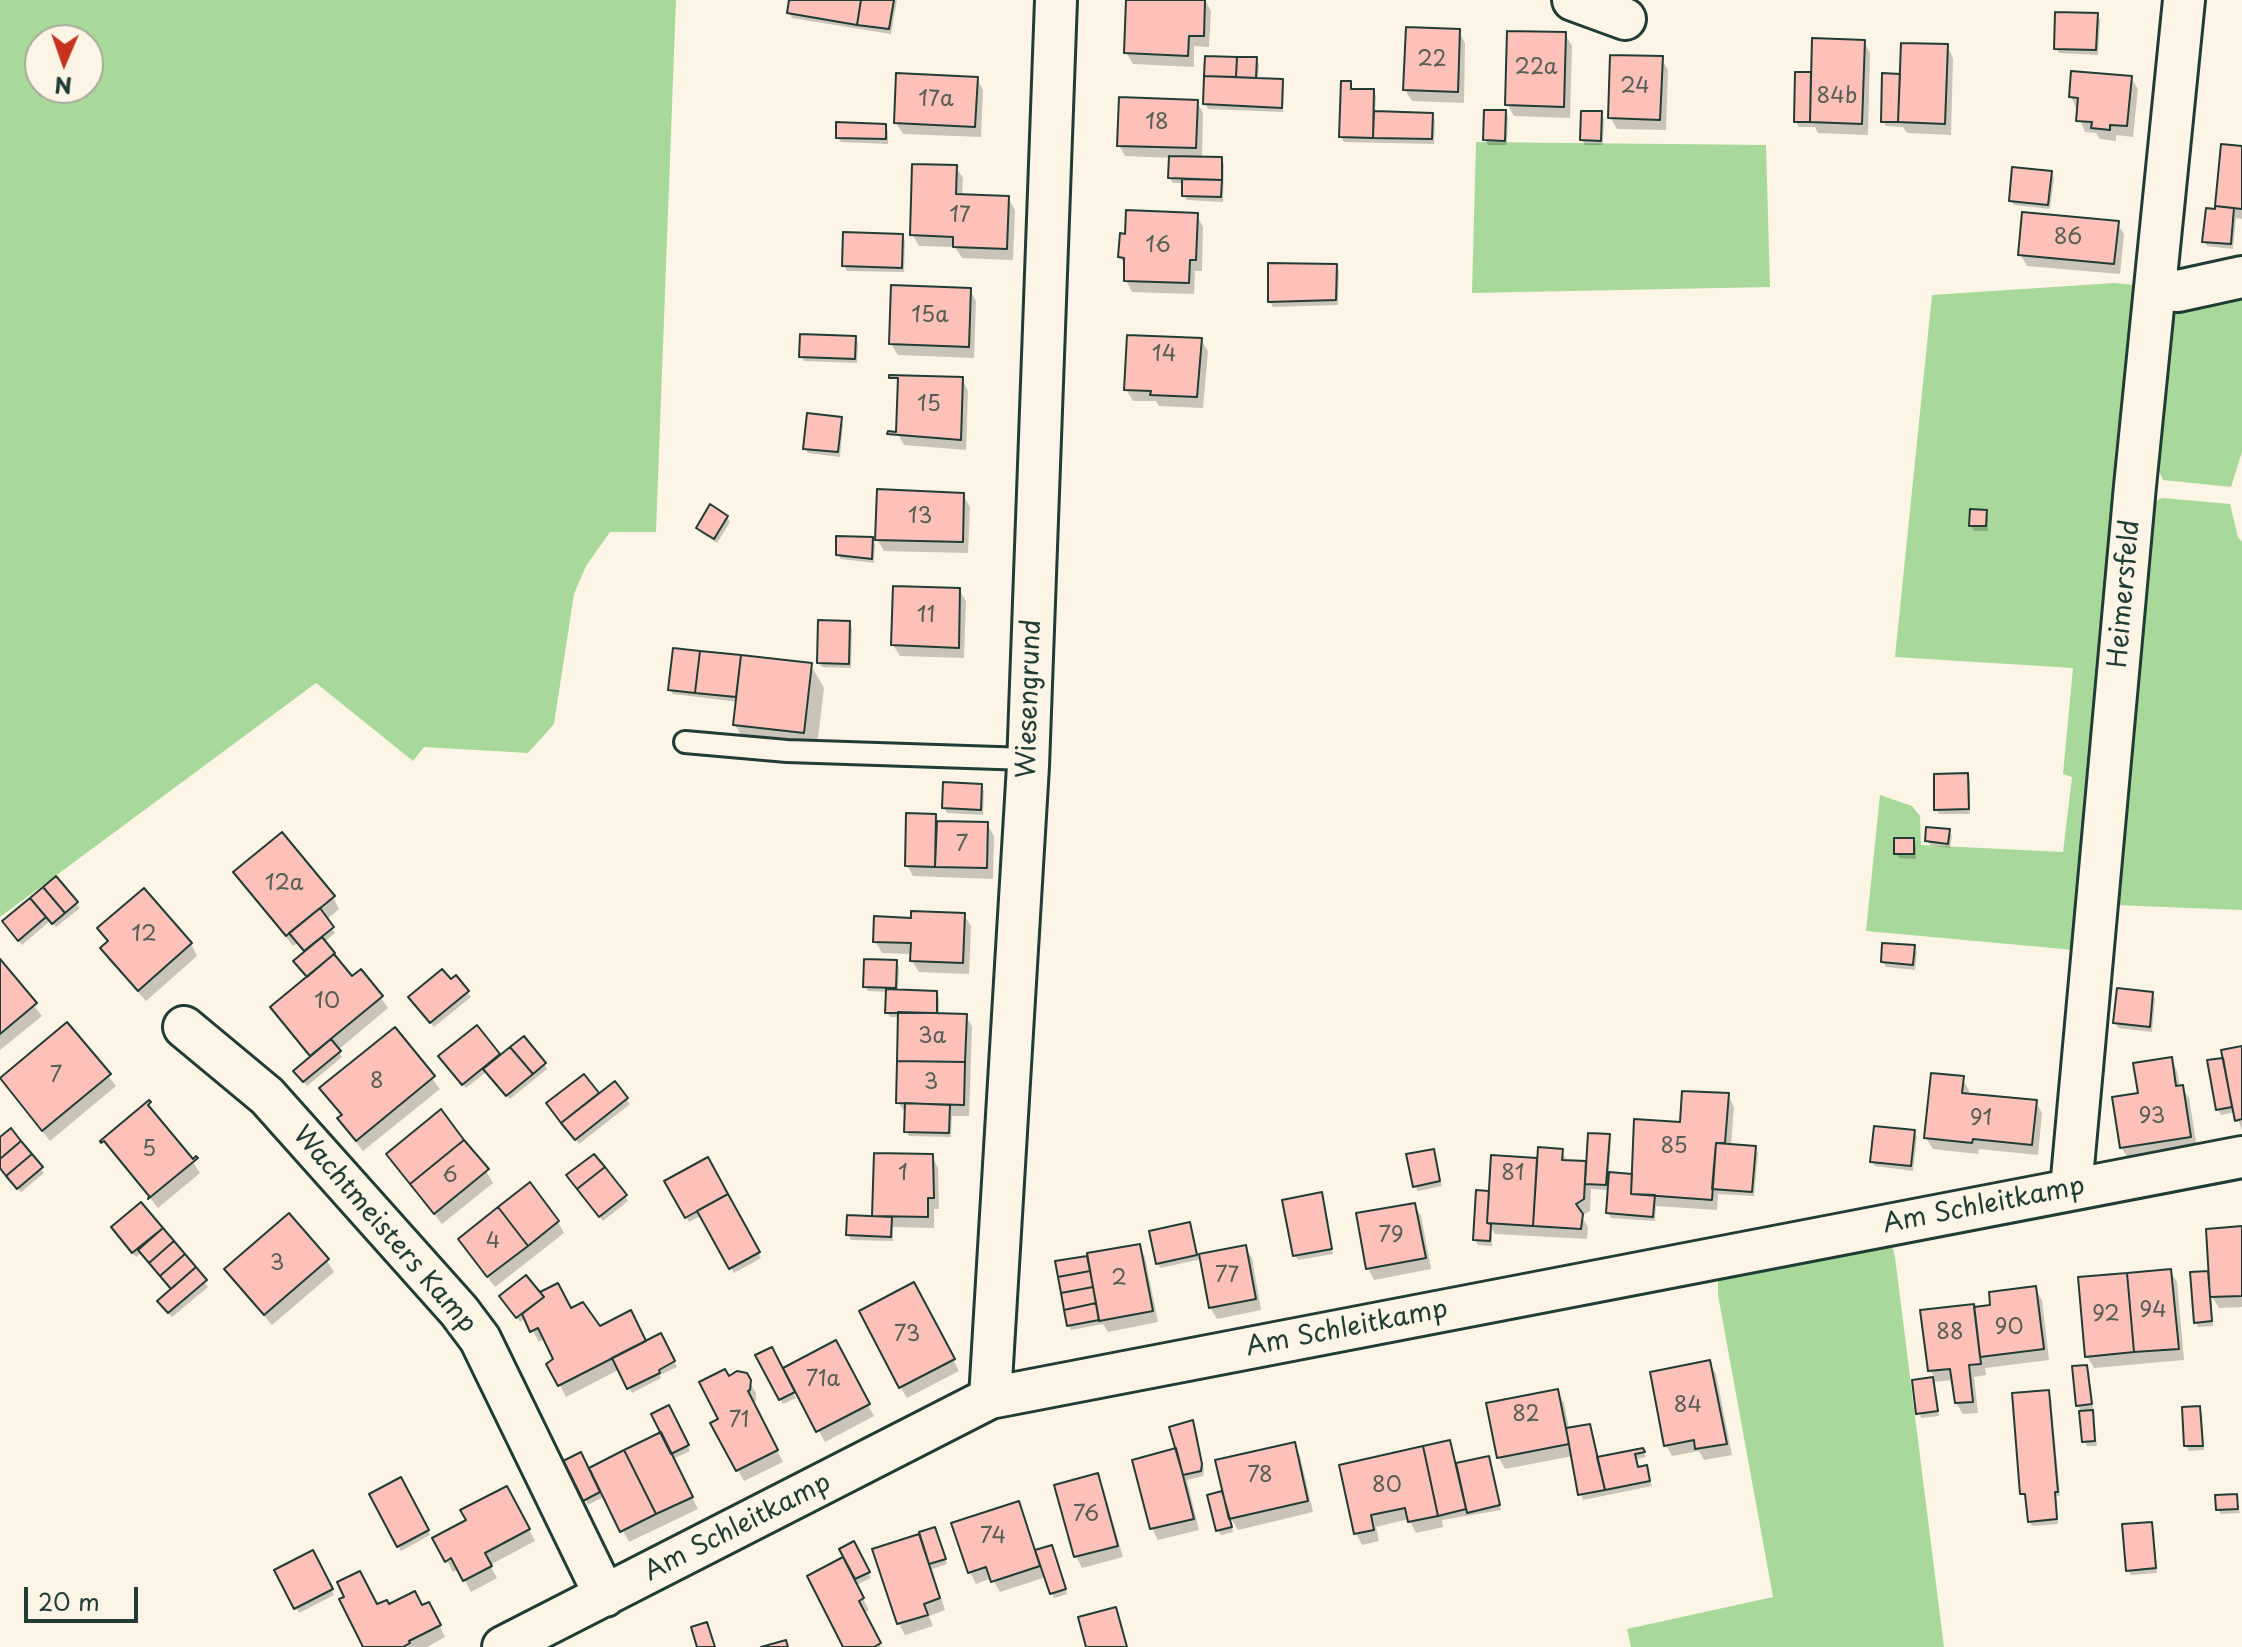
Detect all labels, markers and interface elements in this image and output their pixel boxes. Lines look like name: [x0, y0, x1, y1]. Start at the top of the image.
north arrow: [24, 24, 104, 104]
house number: 22: [1417, 47, 1447, 73]
house number: 22a: [1515, 55, 1557, 81]
text: N: [54, 70, 73, 103]
house number: 24: [1620, 74, 1650, 100]
house number: 84b: [1817, 84, 1857, 110]
house number: 17a: [918, 87, 954, 113]
house number: 18: [1145, 110, 1169, 136]
house number: 17: [949, 203, 971, 229]
house number: 86: [2054, 225, 2082, 251]
house number: 16: [1145, 233, 1171, 259]
house number: 15a: [911, 303, 949, 329]
house number: 14: [1152, 342, 1176, 368]
house number: 15: [917, 392, 941, 418]
house number: 13: [908, 504, 932, 530]
street label: Heimersfeld: [2103, 519, 2147, 669]
house number: 11: [917, 603, 935, 629]
street label: Wiesengrund: [1012, 619, 1048, 779]
house number: 7: [956, 832, 968, 858]
house number: 12a: [265, 871, 303, 897]
house number: 12: [131, 922, 157, 948]
house number: 10: [314, 989, 340, 1015]
house number: 3a: [918, 1024, 946, 1050]
house number: 7: [50, 1063, 62, 1089]
house number: 8: [370, 1069, 384, 1095]
house number: 3: [924, 1070, 938, 1096]
house number: 93: [2139, 1104, 2165, 1130]
house number: 91: [1970, 1106, 1992, 1132]
street label: Wachtmeisters Kamp: [286, 1120, 482, 1340]
house number: 85: [1660, 1134, 1688, 1160]
house number: 5: [142, 1137, 156, 1163]
house number: 1: [898, 1161, 908, 1187]
house number: 81: [1501, 1161, 1525, 1187]
house number: 6: [442, 1163, 458, 1189]
street label: Am Schleitkamp: [1880, 1171, 2088, 1241]
house number: 79: [1379, 1223, 1403, 1249]
house number: 4: [486, 1229, 500, 1255]
house number: 3: [270, 1251, 284, 1277]
house number: 77: [1215, 1263, 1239, 1289]
house number: 2: [1111, 1266, 1127, 1292]
street label: Am Schleitkamp: [1243, 1294, 1451, 1364]
house number: 94: [2139, 1298, 2167, 1324]
house number: 92: [2092, 1302, 2120, 1328]
house number: 90: [1995, 1315, 2023, 1341]
house number: 88: [1936, 1320, 1964, 1346]
house number: 73: [894, 1322, 920, 1348]
house number: 71a: [806, 1367, 840, 1393]
house number: 84: [1674, 1393, 1702, 1419]
house number: 82: [1512, 1402, 1540, 1428]
house number: 71: [729, 1408, 749, 1434]
house number: 78: [1247, 1463, 1273, 1489]
street label: Am Schleitkamp: [640, 1468, 836, 1588]
house number: 80: [1372, 1473, 1402, 1499]
house number: 76: [1073, 1502, 1099, 1528]
house number: 74: [980, 1524, 1006, 1550]
scale bar: [28, 1571, 142, 1621]
text: 20 m: [38, 1583, 100, 1619]

